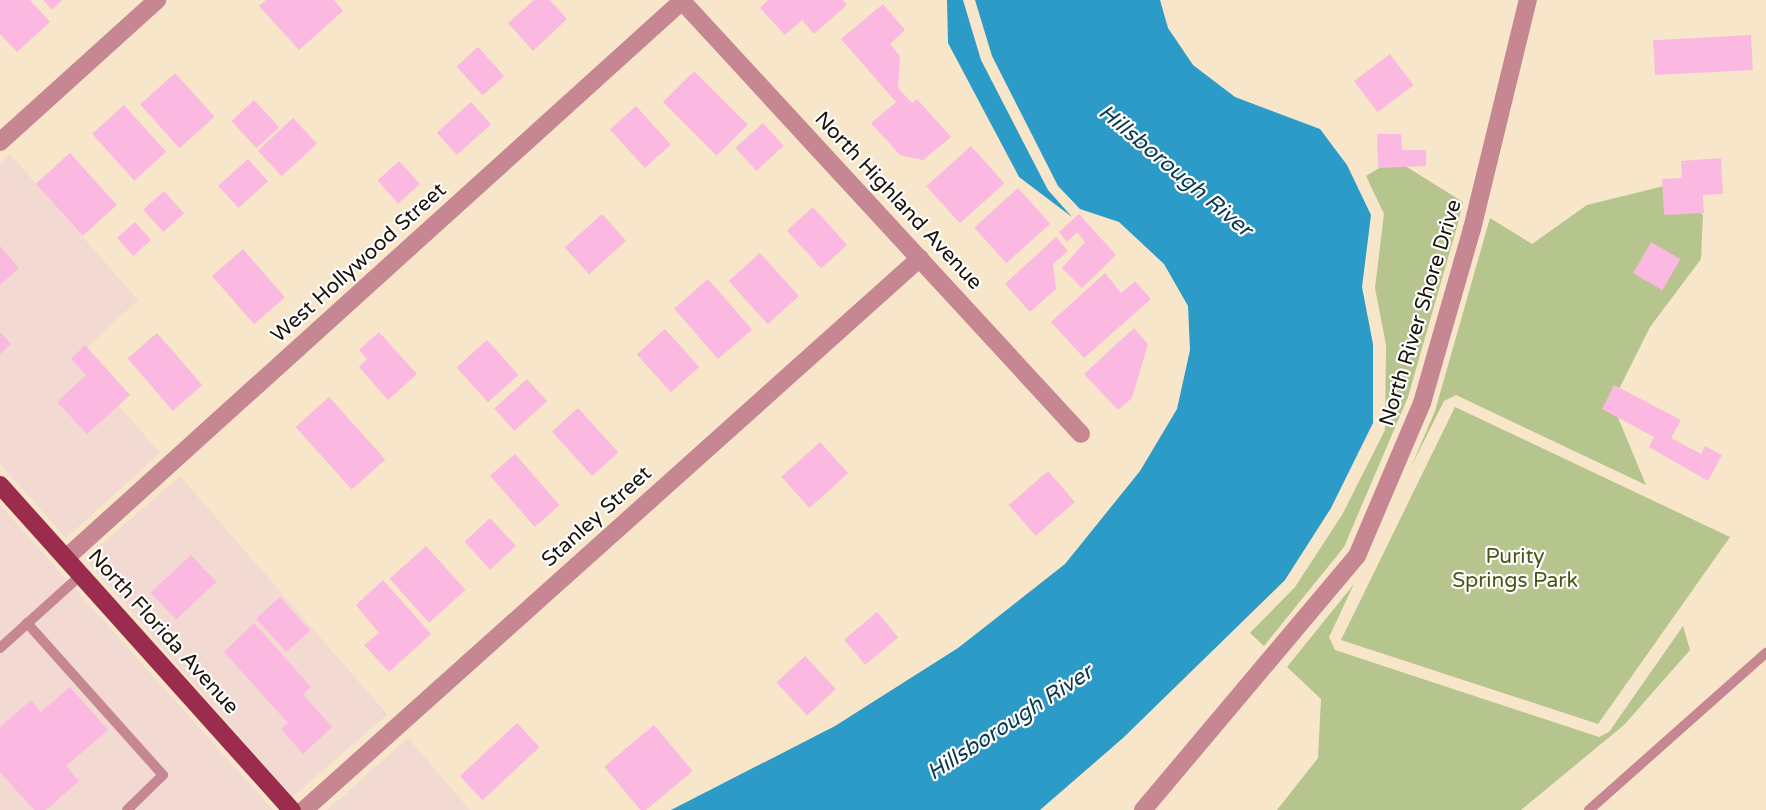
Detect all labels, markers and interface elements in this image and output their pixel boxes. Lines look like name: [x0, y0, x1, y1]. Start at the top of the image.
water label: Hillsborough River: [1093, 99, 1257, 243]
street label: North Highland Avenue: [809, 107, 987, 295]
street label: West Hollywood Street: [266, 178, 452, 348]
street label: North River Shore Drive: [1375, 197, 1467, 429]
street label: Stanley Street: [537, 461, 657, 573]
street label: North Florida Avenue: [82, 544, 244, 720]
park label: Purity Springs Park: [1452, 544, 1578, 594]
water label: Hillsborough River: [922, 660, 1098, 786]

